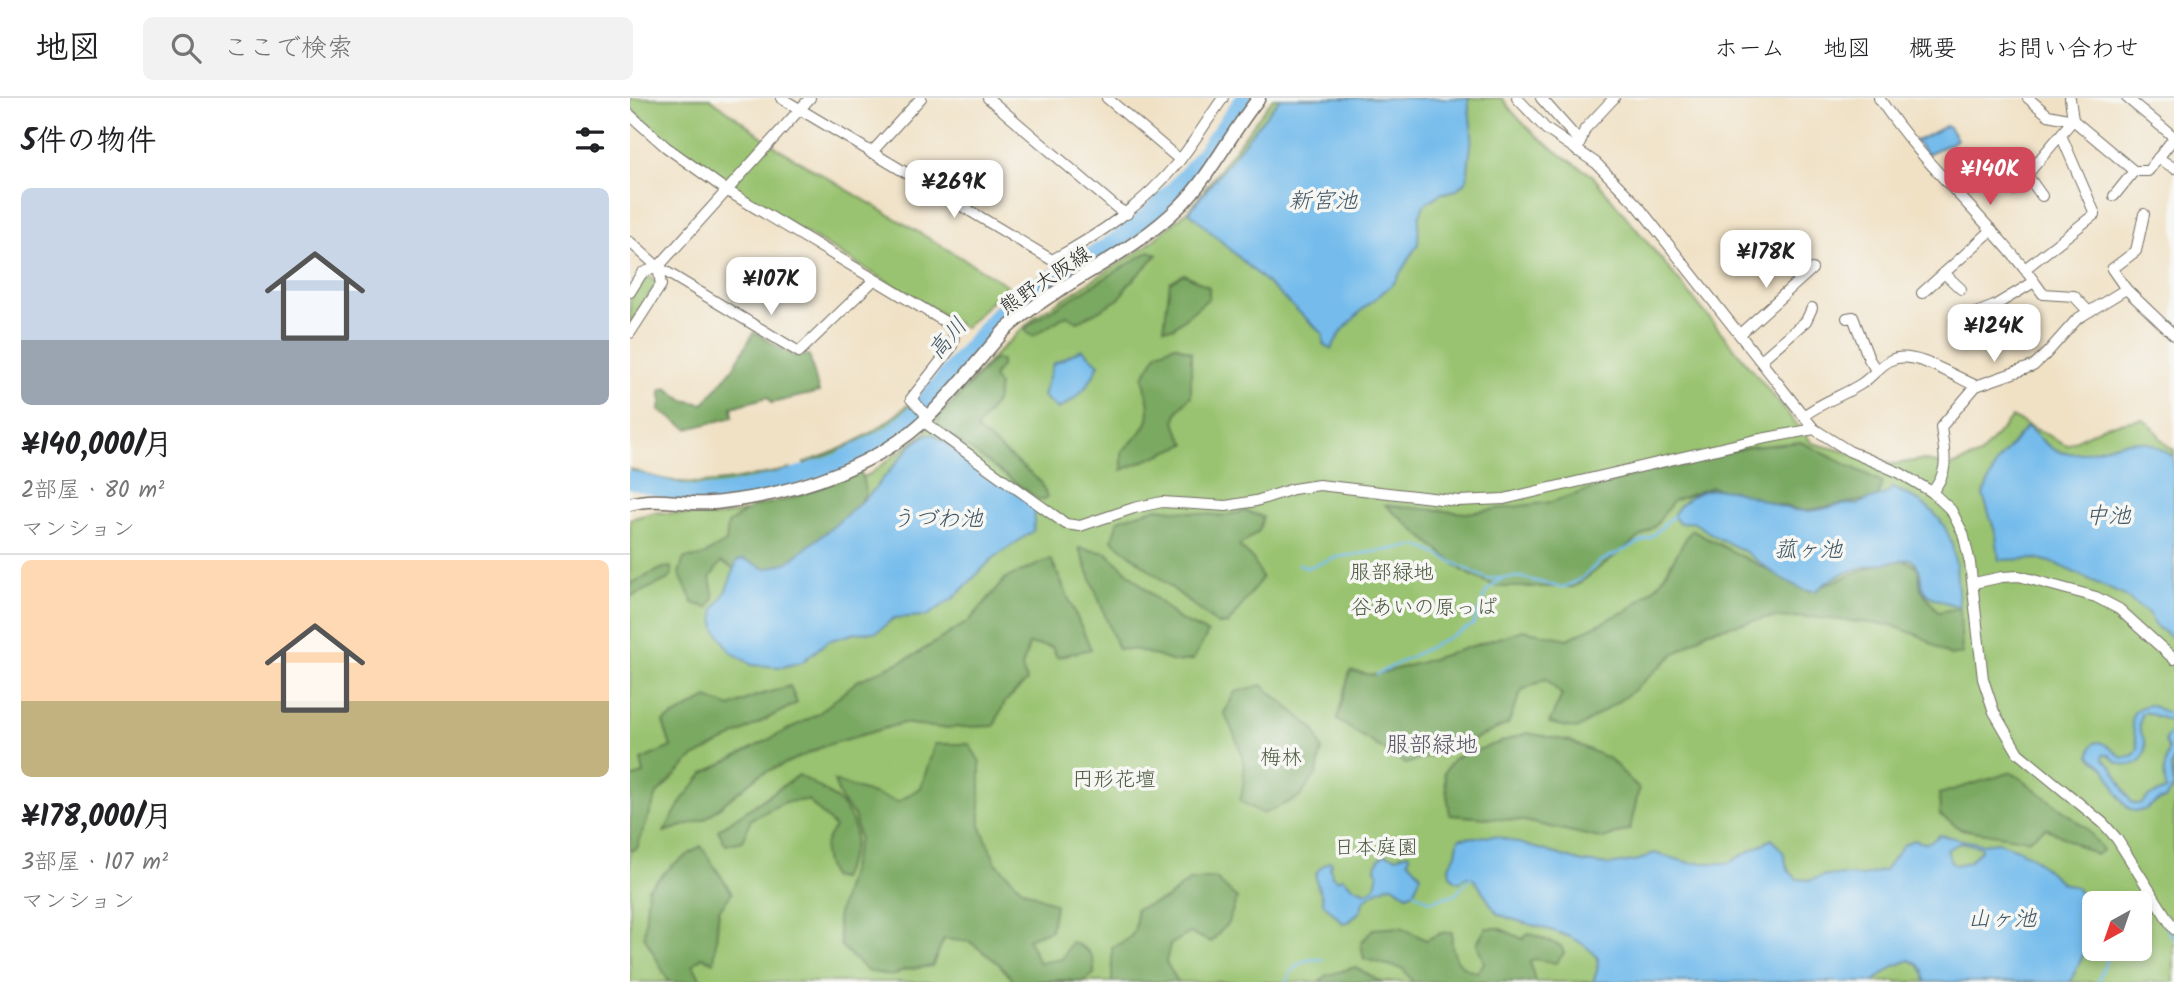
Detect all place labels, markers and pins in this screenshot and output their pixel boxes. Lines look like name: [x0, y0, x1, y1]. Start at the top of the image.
pin: ¥140K: [1941, 148, 2039, 207]
pin: ¥269K: [905, 160, 1003, 220]
pin: ¥178K: [1717, 230, 1815, 290]
pin: ¥107K: [722, 258, 820, 317]
pin: ¥124K: [1945, 304, 2043, 364]

